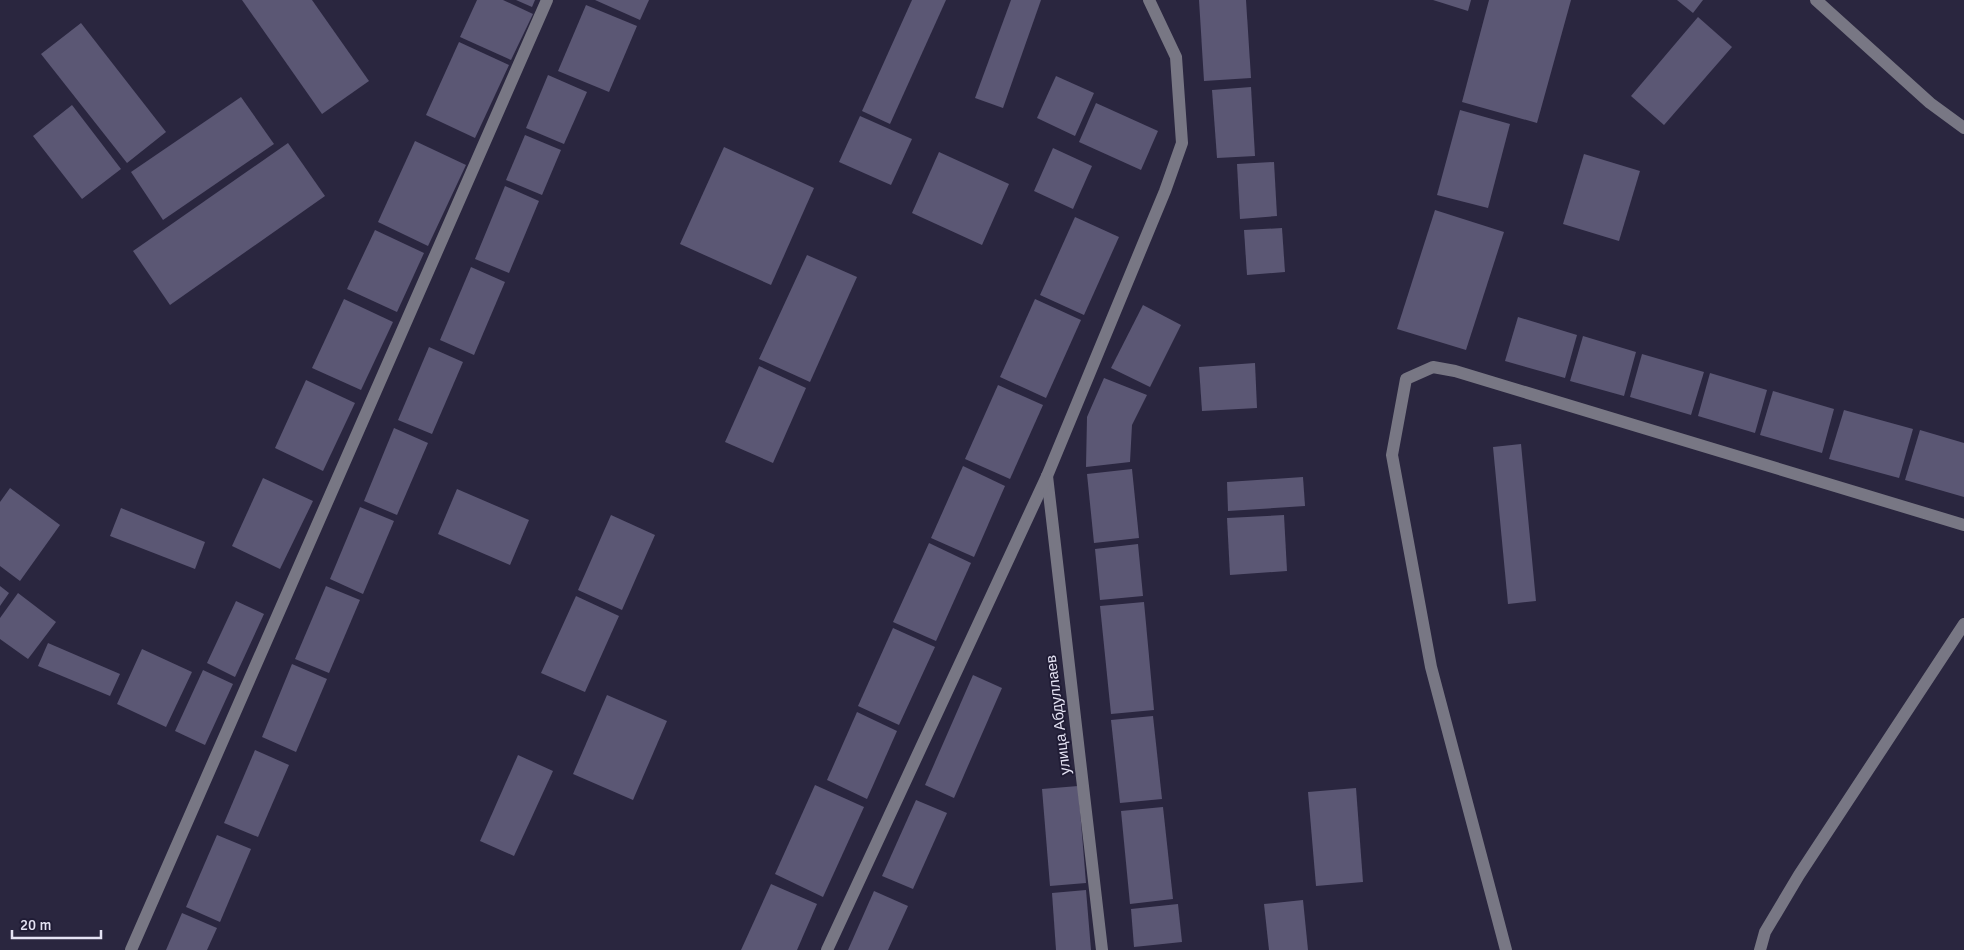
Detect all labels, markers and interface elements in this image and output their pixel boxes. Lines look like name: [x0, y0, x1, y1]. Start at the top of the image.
street label: улица Абдуллаев: [1042, 654, 1074, 776]
scale bar: [12, 908, 101, 940]
text: 20 m: [20, 916, 51, 934]

